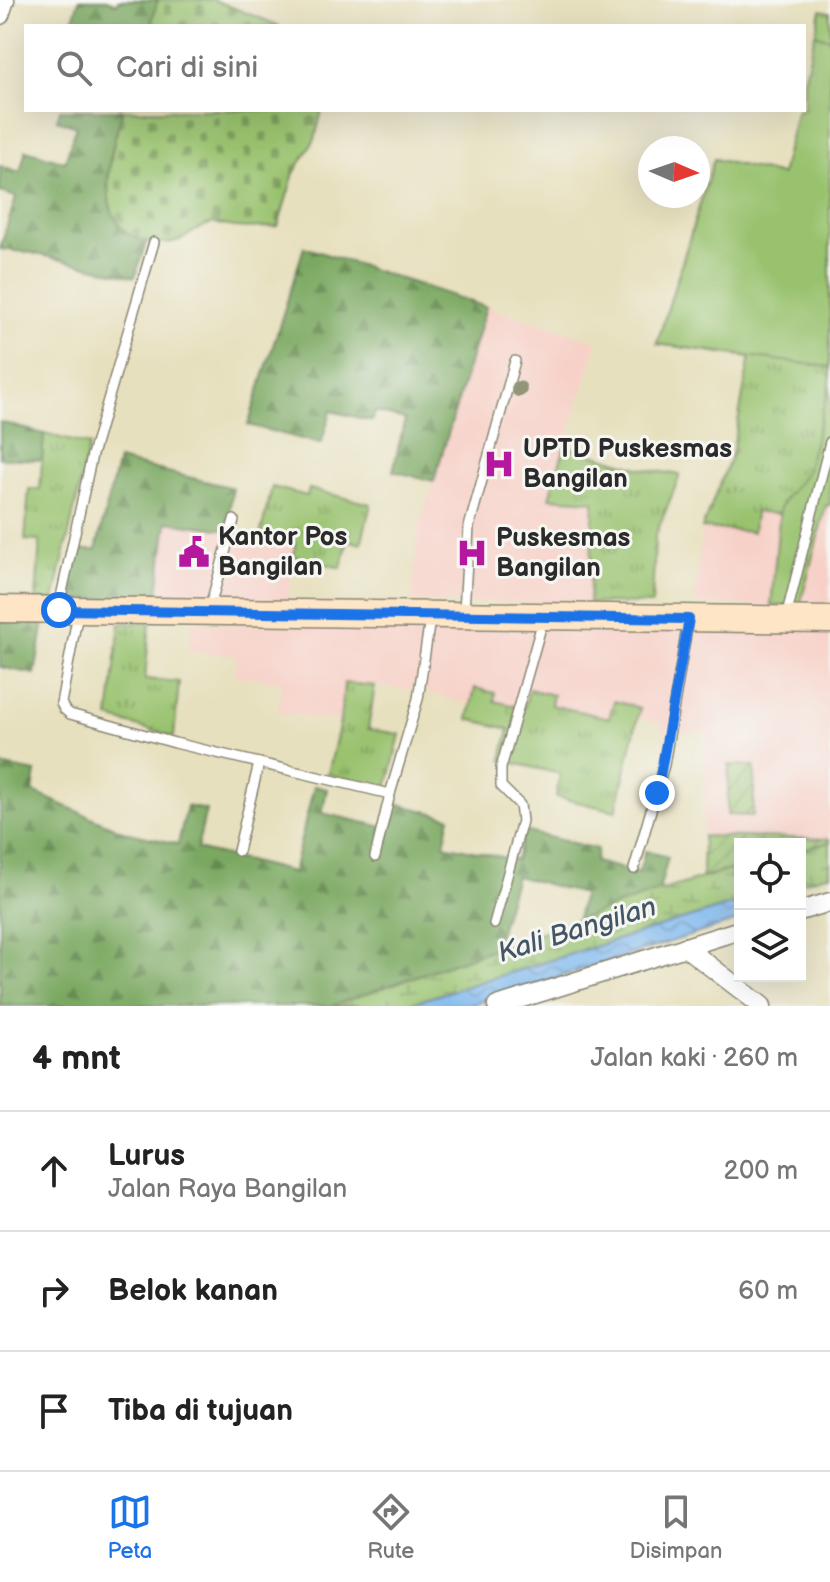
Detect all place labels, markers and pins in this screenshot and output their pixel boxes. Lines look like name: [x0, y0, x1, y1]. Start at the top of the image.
place label: UPTD Puskesmas Bangilan: [523, 434, 732, 495]
hospital icon: UPTD Puskesmas Bangilan: [482, 447, 516, 481]
place label: Kantor Pos Bangilan: [218, 522, 347, 583]
place label: Puskesmas Bangilan: [496, 523, 631, 584]
public building icon: Kantor Pos Bangilan: [177, 535, 211, 569]
hospital icon: Puskesmas Bangilan: [455, 536, 489, 570]

